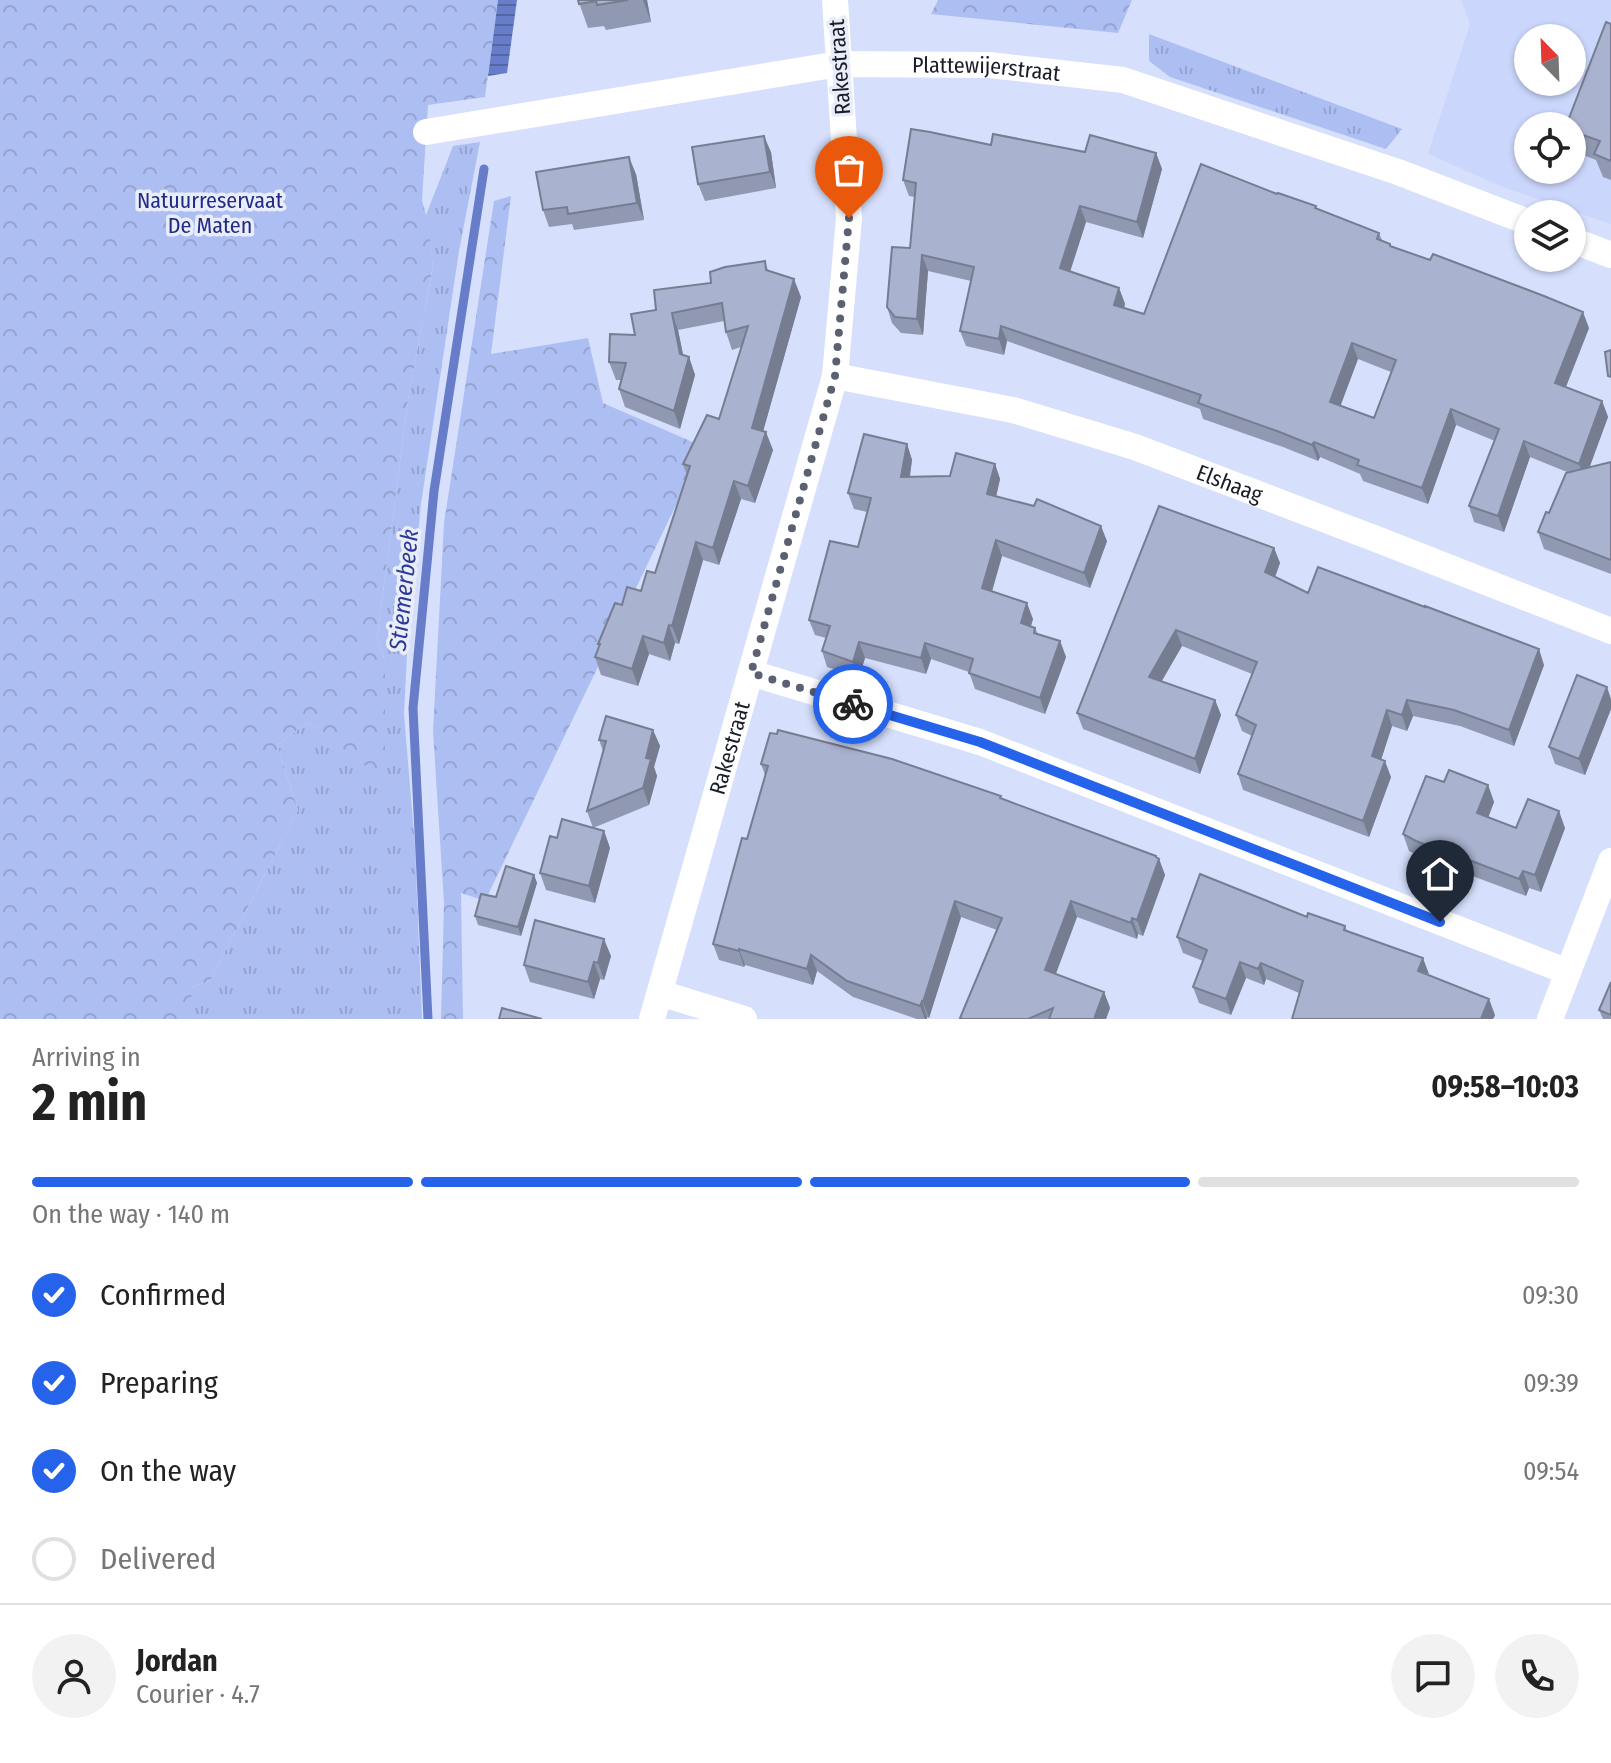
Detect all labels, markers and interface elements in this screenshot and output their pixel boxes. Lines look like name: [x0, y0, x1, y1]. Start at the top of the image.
street label: Rakestraat: [823, 17, 856, 116]
north arrow: [1514, 24, 1586, 96]
map controls: [1514, 24, 1586, 272]
street label: Plattewijerstraat: [912, 51, 1063, 87]
button: locate: [1514, 112, 1586, 184]
pin: [815, 136, 883, 218]
icon: bag: [827, 148, 871, 192]
park label: Natuurreservaat De Maten: [137, 187, 284, 239]
button: layers: [1514, 200, 1586, 272]
street label: Elshaag: [1193, 459, 1267, 509]
water label: Stiemerbeek: [384, 528, 424, 653]
courier: [813, 664, 893, 744]
icon: bike: [831, 682, 875, 726]
street label: Rakestraat: [704, 697, 756, 798]
pin: [1406, 840, 1474, 922]
icon: home: [1418, 852, 1462, 896]
text: Arriving in: [32, 1042, 141, 1073]
text: 09:58–10:03: [1431, 1069, 1579, 1105]
text: 2 min: [32, 1071, 147, 1134]
text: On the way · 140 m: [32, 1199, 230, 1230]
icon: check: [32, 1273, 76, 1317]
text: Confirmed: [100, 1277, 226, 1313]
text: 09:30: [1522, 1280, 1579, 1311]
icon: check: [32, 1361, 76, 1405]
text: Preparing: [100, 1365, 218, 1401]
text: 09:39: [1523, 1368, 1579, 1399]
icon: check: [32, 1449, 76, 1493]
text: On the way: [100, 1453, 236, 1489]
text: 09:54: [1523, 1456, 1579, 1487]
text: Delivered: [100, 1541, 216, 1577]
button: person: [32, 1634, 116, 1718]
button: chat: [1391, 1634, 1475, 1718]
button: phone: [1495, 1634, 1579, 1718]
text: Jordan: [136, 1643, 218, 1679]
text: Courier · 4.7: [136, 1679, 260, 1710]

